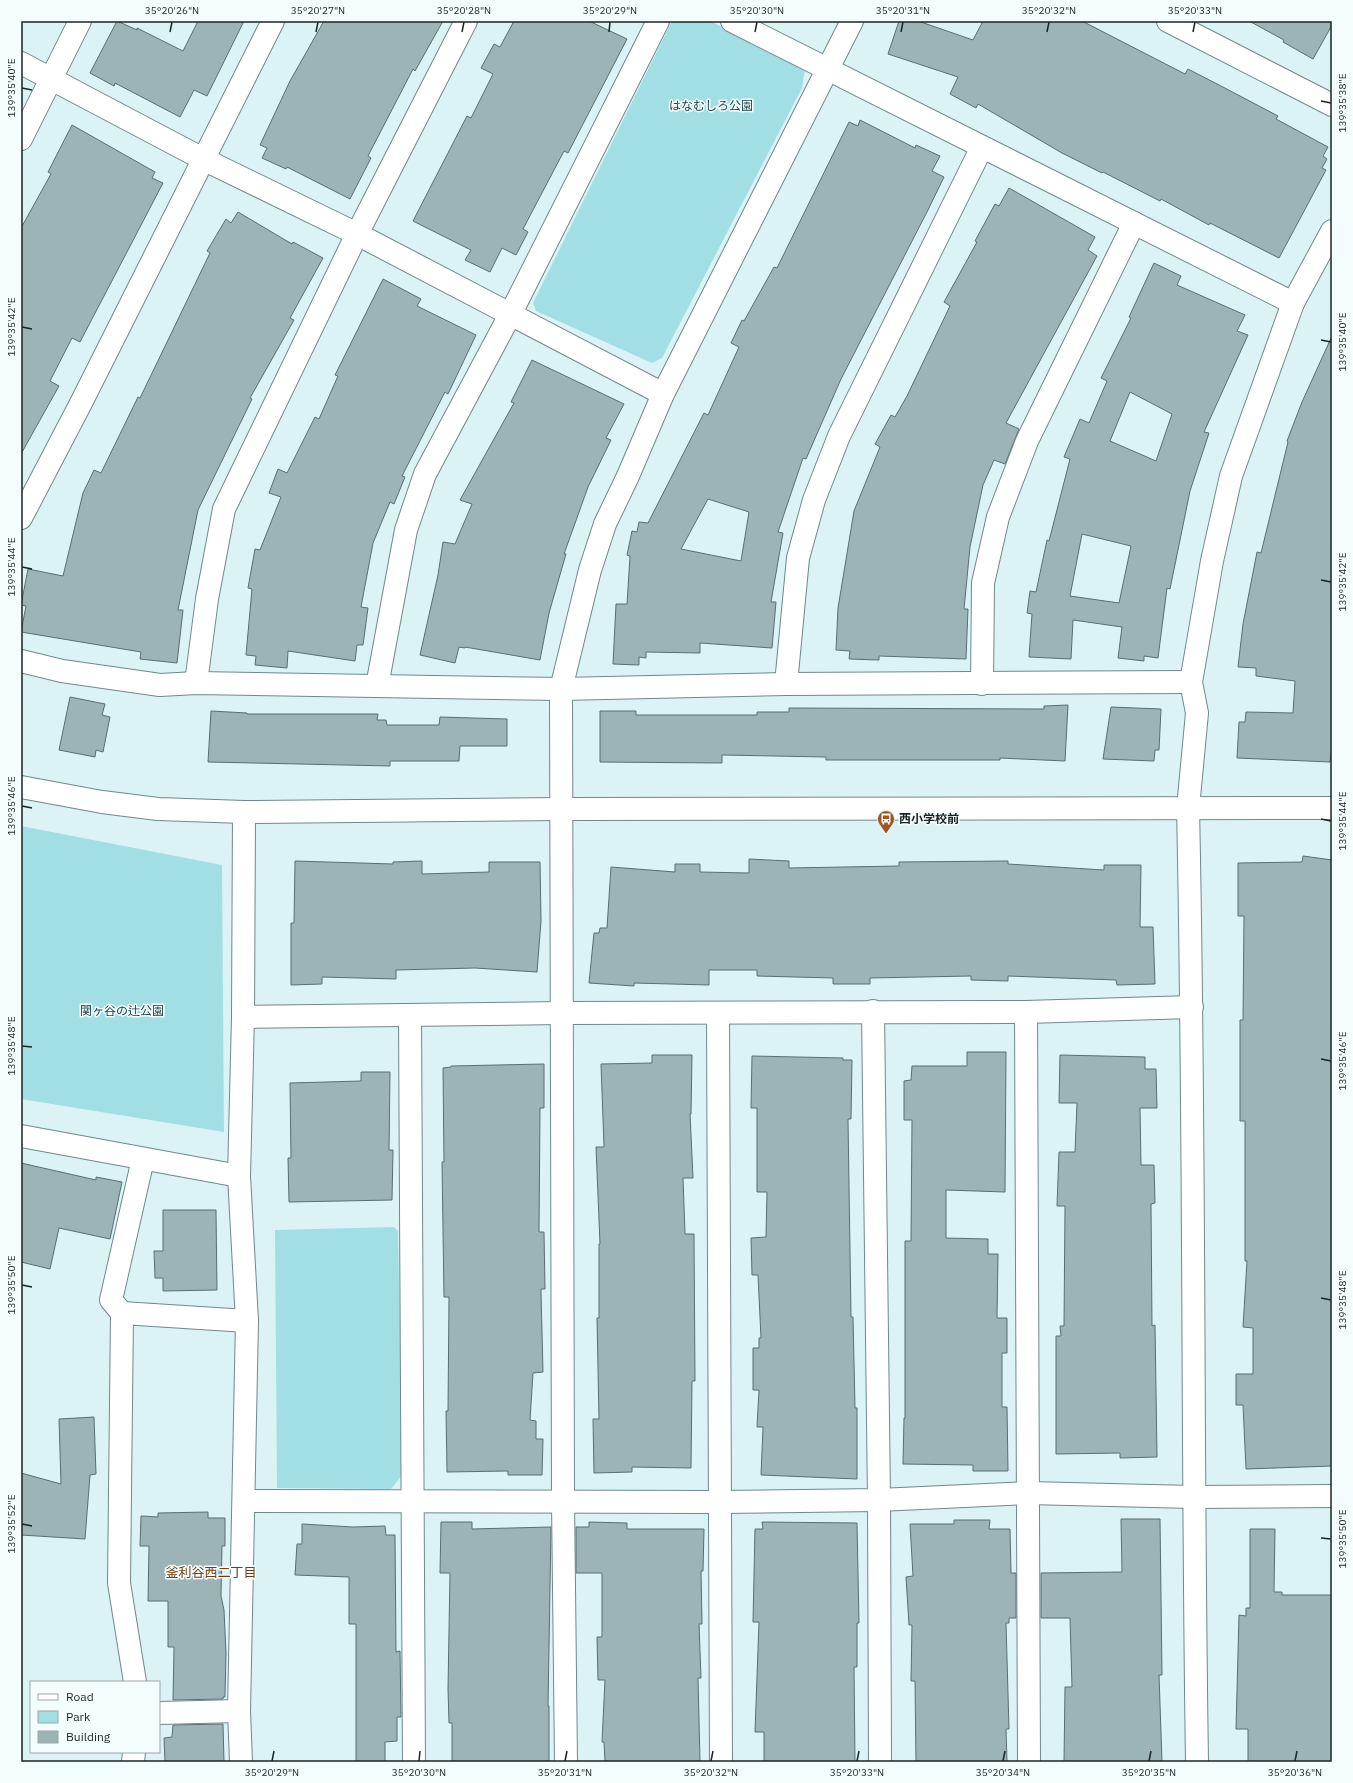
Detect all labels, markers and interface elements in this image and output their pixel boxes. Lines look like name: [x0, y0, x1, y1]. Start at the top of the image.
text: 35°20'26"N: [145, 4, 199, 17]
text: 35°20'27"N: [291, 4, 345, 17]
text: 35°20'28"N: [437, 4, 491, 17]
text: 35°20'29"N: [583, 4, 637, 17]
text: 35°20'30"N: [730, 4, 784, 17]
text: 35°20'31"N: [876, 4, 930, 17]
text: 35°20'32"N: [1022, 4, 1076, 17]
text: 35°20'33"N: [1168, 4, 1222, 17]
text: 139°35'40"E: [5, 58, 18, 118]
text: 139°35'38"E: [1336, 73, 1349, 133]
park label: はなむしろ公園: [669, 98, 753, 113]
text: 139°35'42"E: [5, 297, 18, 357]
text: 139°35'40"E: [1336, 312, 1349, 372]
text: 139°35'44"E: [5, 537, 18, 597]
text: 139°35'42"E: [1336, 552, 1349, 612]
text: 139°35'46"E: [5, 776, 18, 836]
text: 139°35'44"E: [1336, 791, 1349, 851]
bus stop icon: 西小学校前: [876, 809, 896, 834]
place label: 西小学校前: [899, 811, 959, 826]
park label: 関ヶ谷の辻公園: [80, 1003, 164, 1018]
text: 139°35'48"E: [5, 1016, 18, 1076]
text: 139°35'46"E: [1336, 1031, 1349, 1091]
text: 139°35'50"E: [5, 1255, 18, 1315]
text: 139°35'48"E: [1336, 1270, 1349, 1330]
text: 139°35'52"E: [5, 1494, 18, 1554]
text: 139°35'50"E: [1336, 1509, 1349, 1569]
district label: 釜利谷西二丁目: [165, 1564, 257, 1581]
legend: [30, 1681, 160, 1753]
text: Road: [66, 1689, 94, 1704]
text: Park: [66, 1709, 91, 1724]
text: Building: [66, 1729, 111, 1744]
text: 35°20'29"N: [245, 1766, 299, 1779]
text: 35°20'30"N: [392, 1766, 446, 1779]
text: 35°20'31"N: [538, 1766, 592, 1779]
text: 35°20'32"N: [684, 1766, 738, 1779]
text: 35°20'33"N: [830, 1766, 884, 1779]
text: 35°20'34"N: [976, 1766, 1030, 1779]
text: 35°20'35"N: [1122, 1766, 1176, 1779]
text: 35°20'36"N: [1268, 1766, 1322, 1779]

